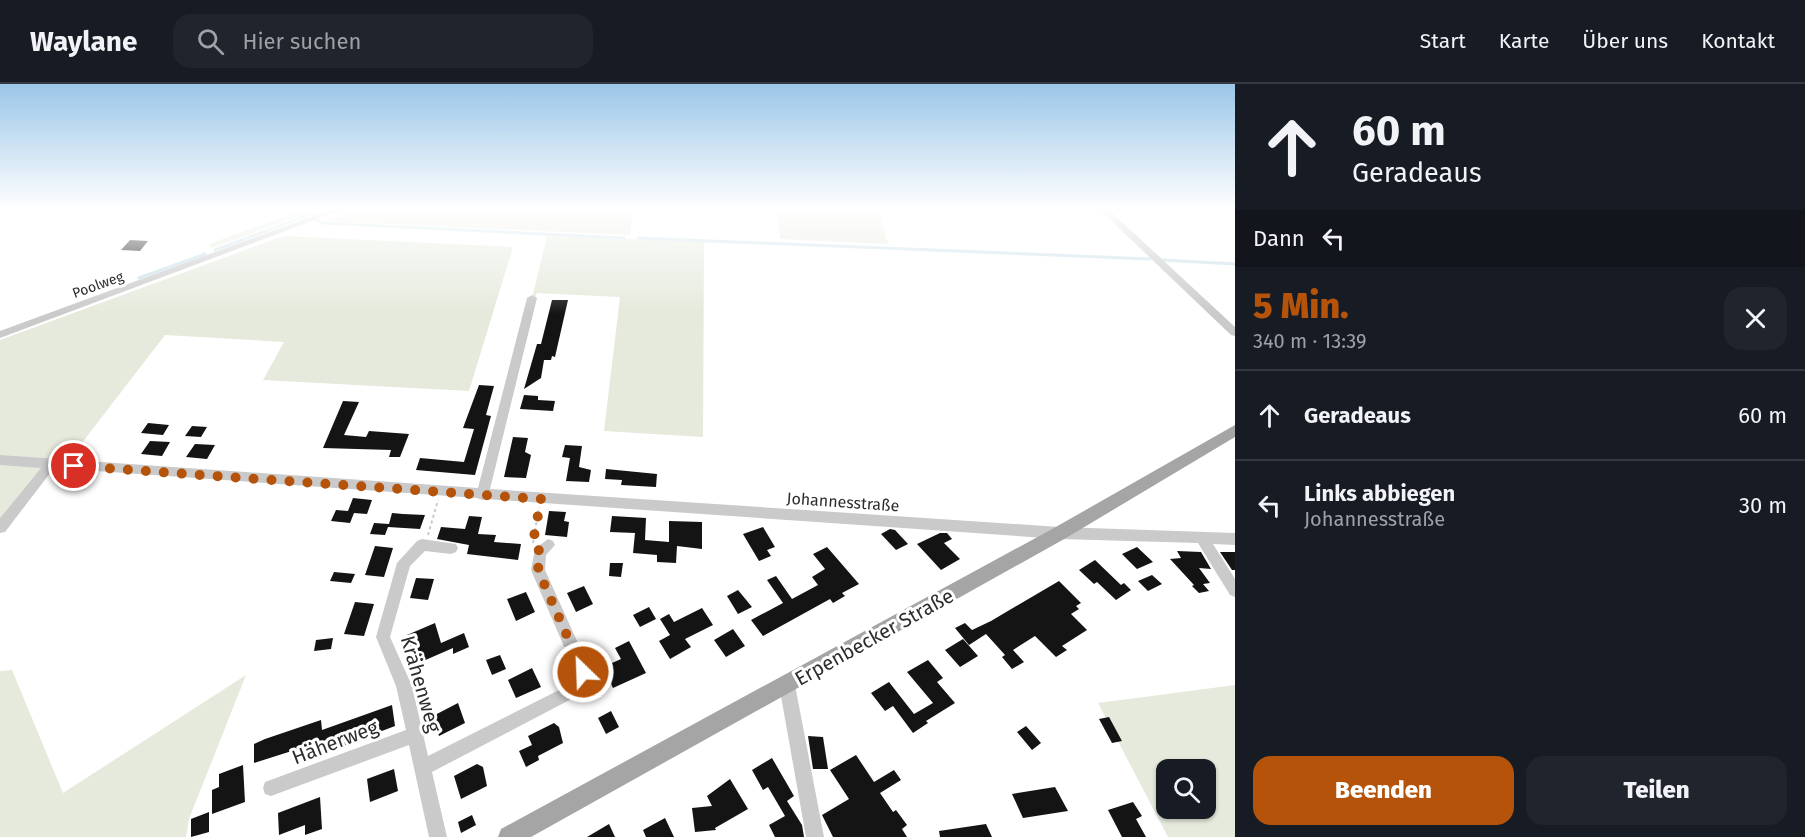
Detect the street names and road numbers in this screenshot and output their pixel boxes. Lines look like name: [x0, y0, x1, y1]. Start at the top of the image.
street label: Poolweg: [70, 268, 127, 302]
street label: Johannesstraße: [786, 489, 900, 515]
street label: Erpenbecker Straße: [790, 583, 958, 691]
street label: Krähenweg: [396, 633, 446, 736]
street label: Häherweg: [288, 714, 382, 769]

